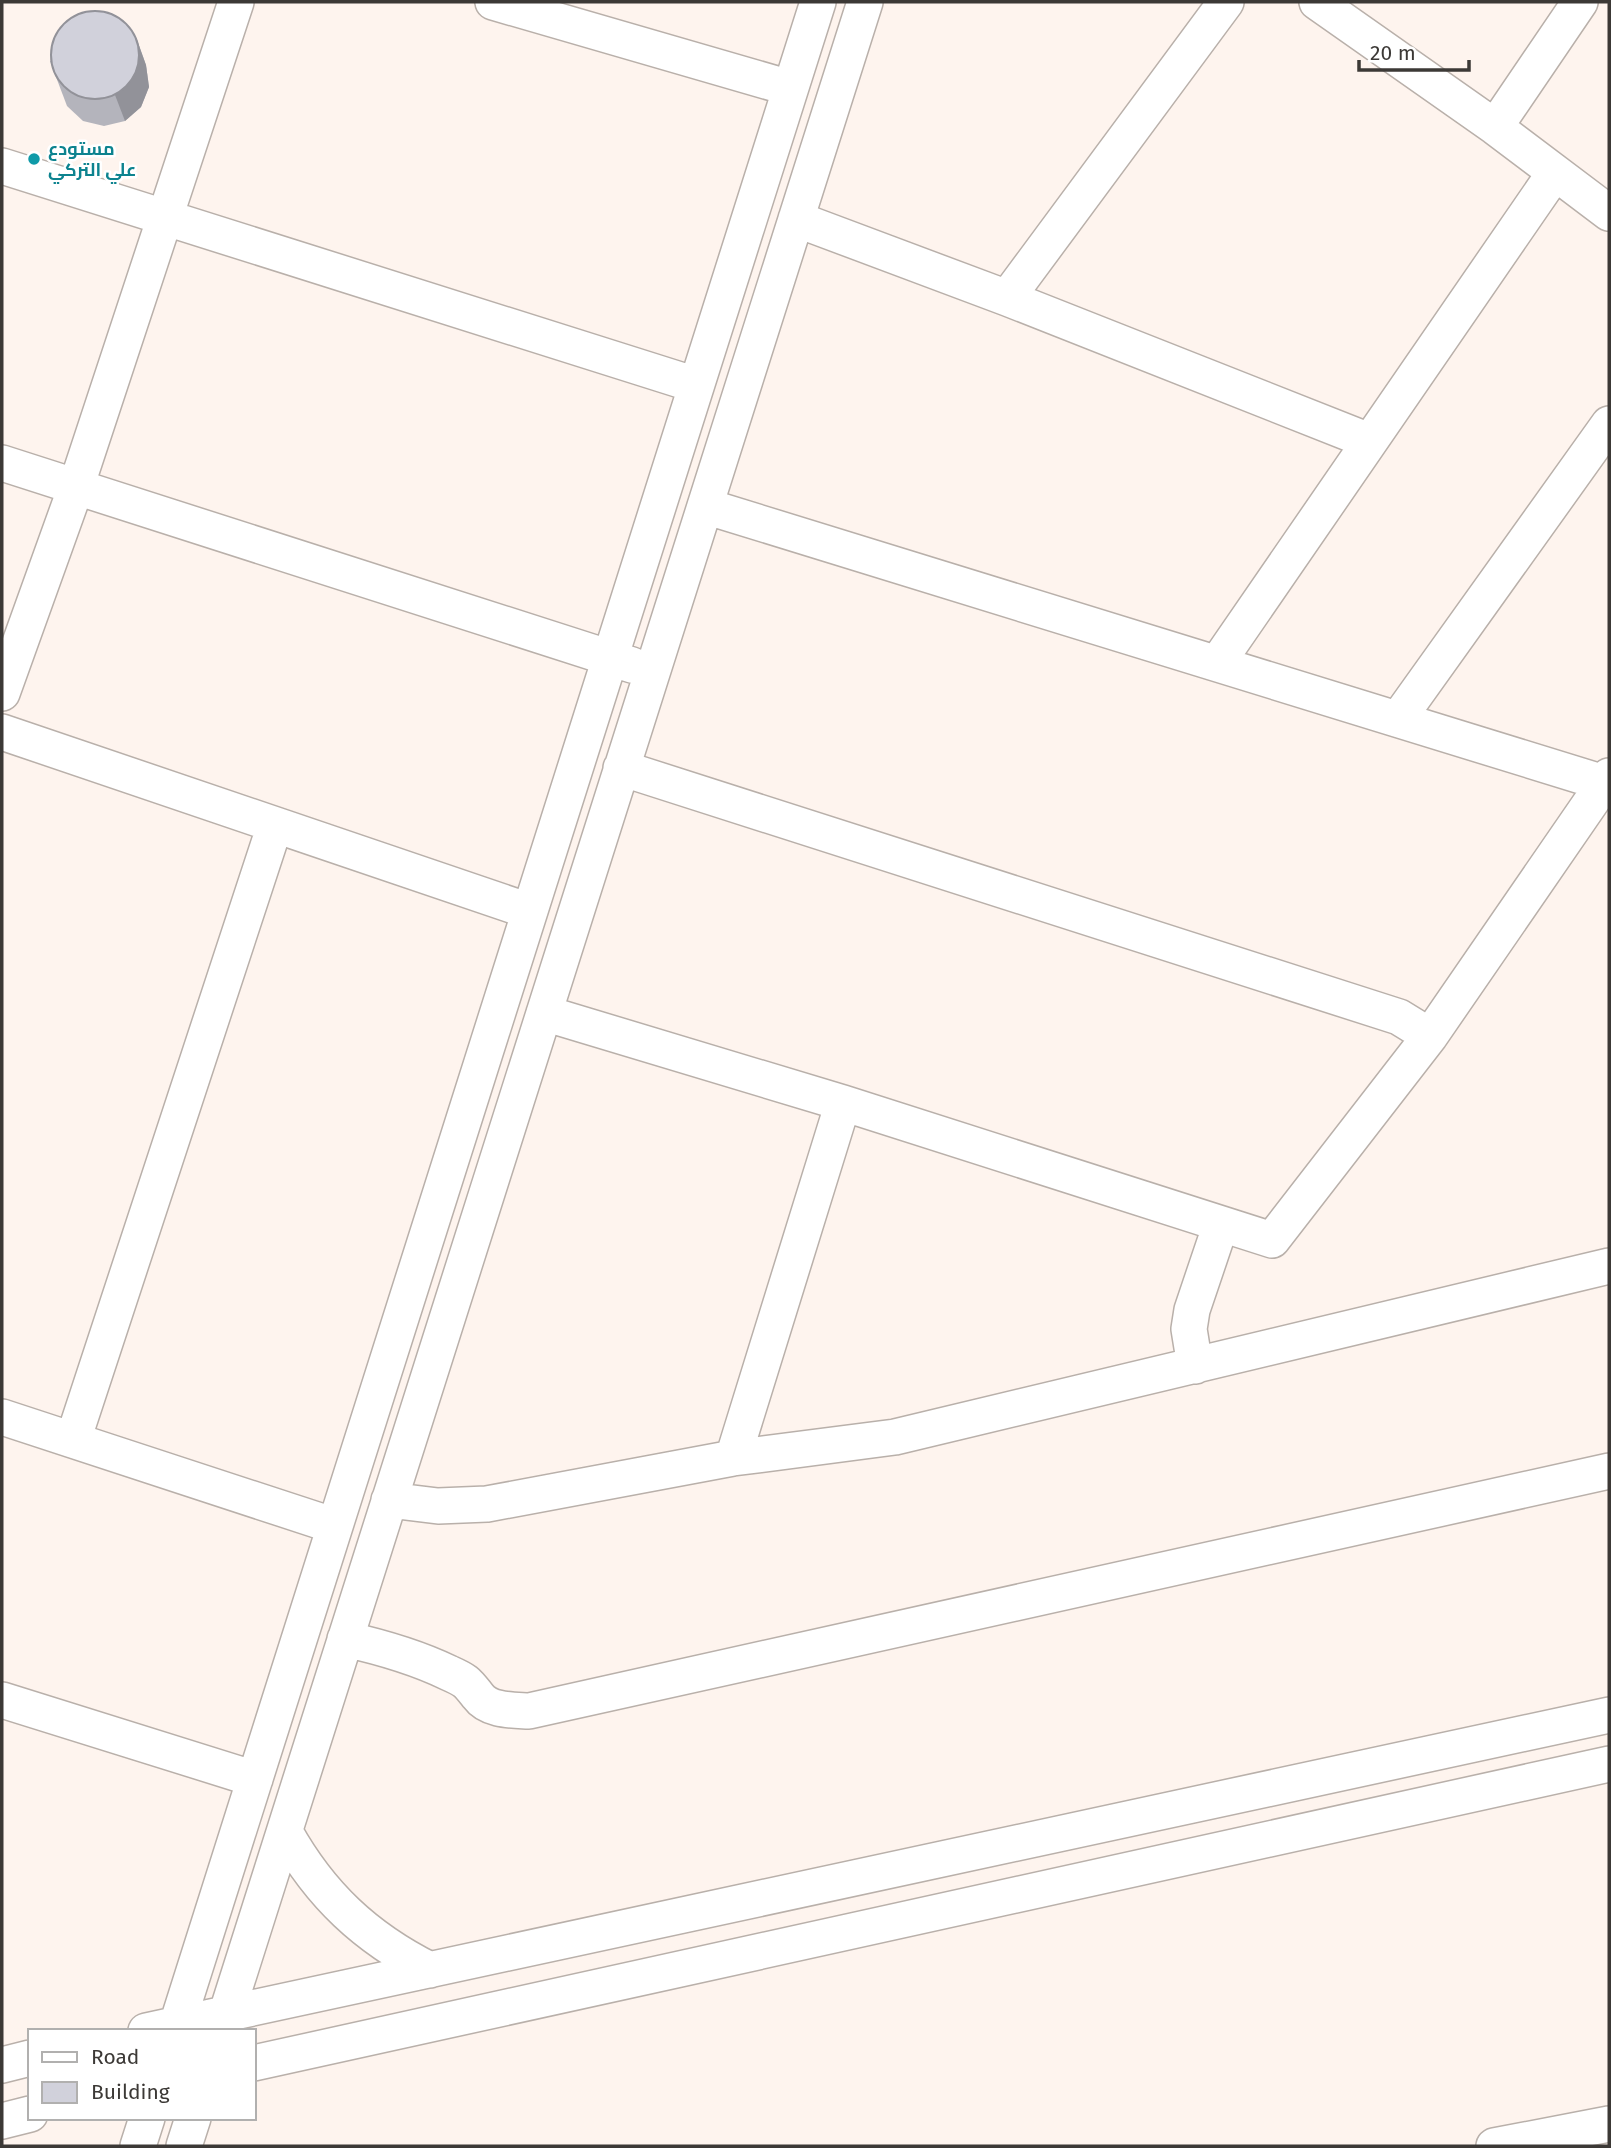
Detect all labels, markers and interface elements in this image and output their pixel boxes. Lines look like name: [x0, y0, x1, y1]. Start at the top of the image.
scale bar: [1359, 28, 1469, 72]
text: 20 m: [1370, 40, 1416, 66]
place label: مستودع علي التركي: [48, 138, 136, 185]
marker: مستودع علي التركي: [26, 151, 42, 167]
legend: [28, 2029, 256, 2120]
text: Road: [91, 2044, 139, 2070]
text: Building: [91, 2079, 170, 2105]

